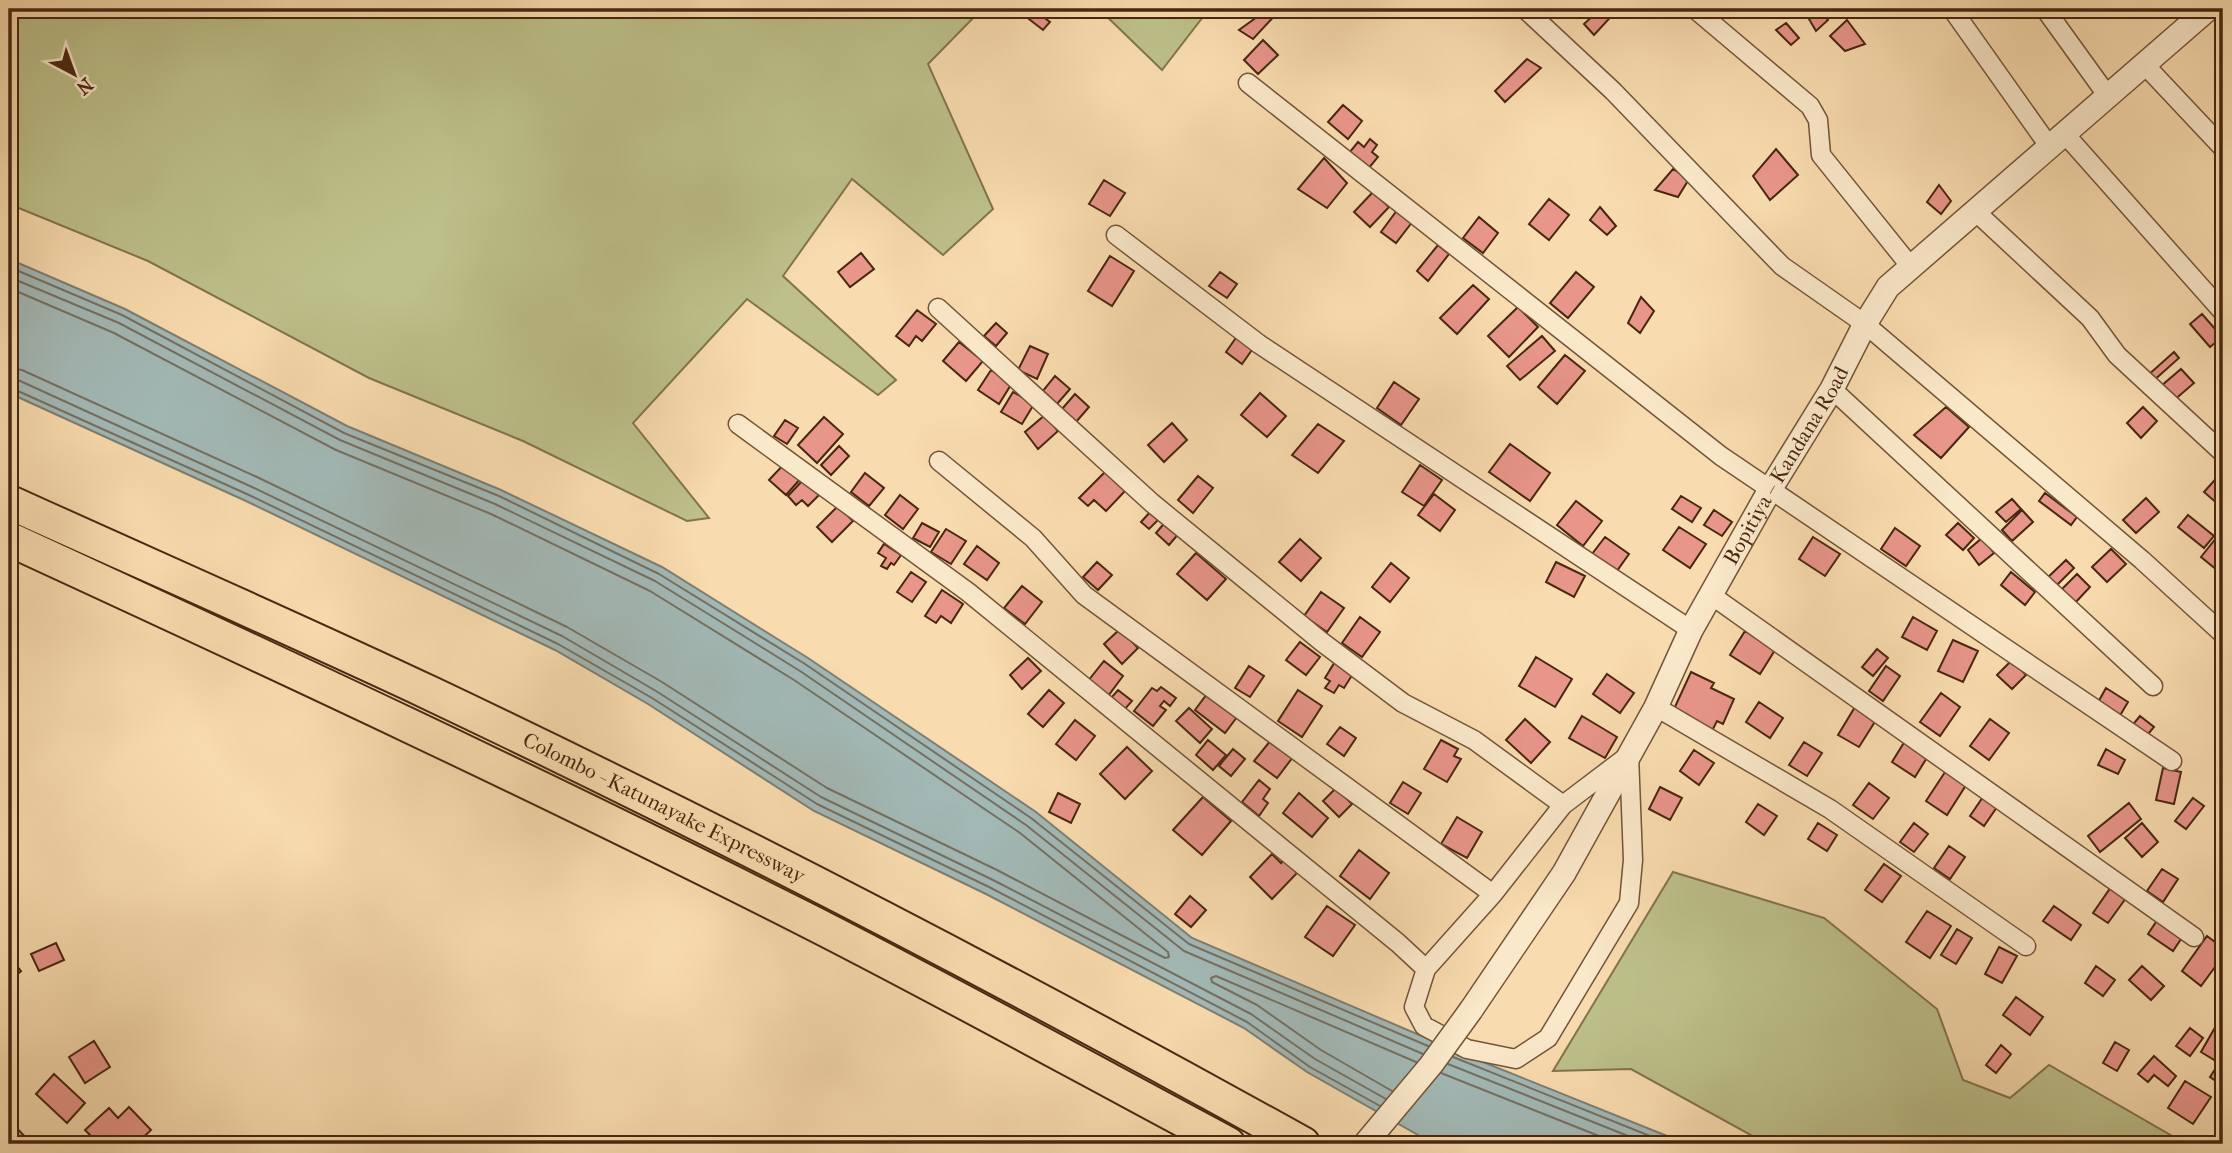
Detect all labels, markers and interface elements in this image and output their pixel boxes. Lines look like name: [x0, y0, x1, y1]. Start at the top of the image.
north arrow: [38, 38, 108, 108]
text: N: [71, 73, 97, 99]
street label: Bopitiya – Kandana Road: [1718, 362, 1854, 569]
street label: Colombo - Katunayake Expressway: [519, 727, 810, 888]

